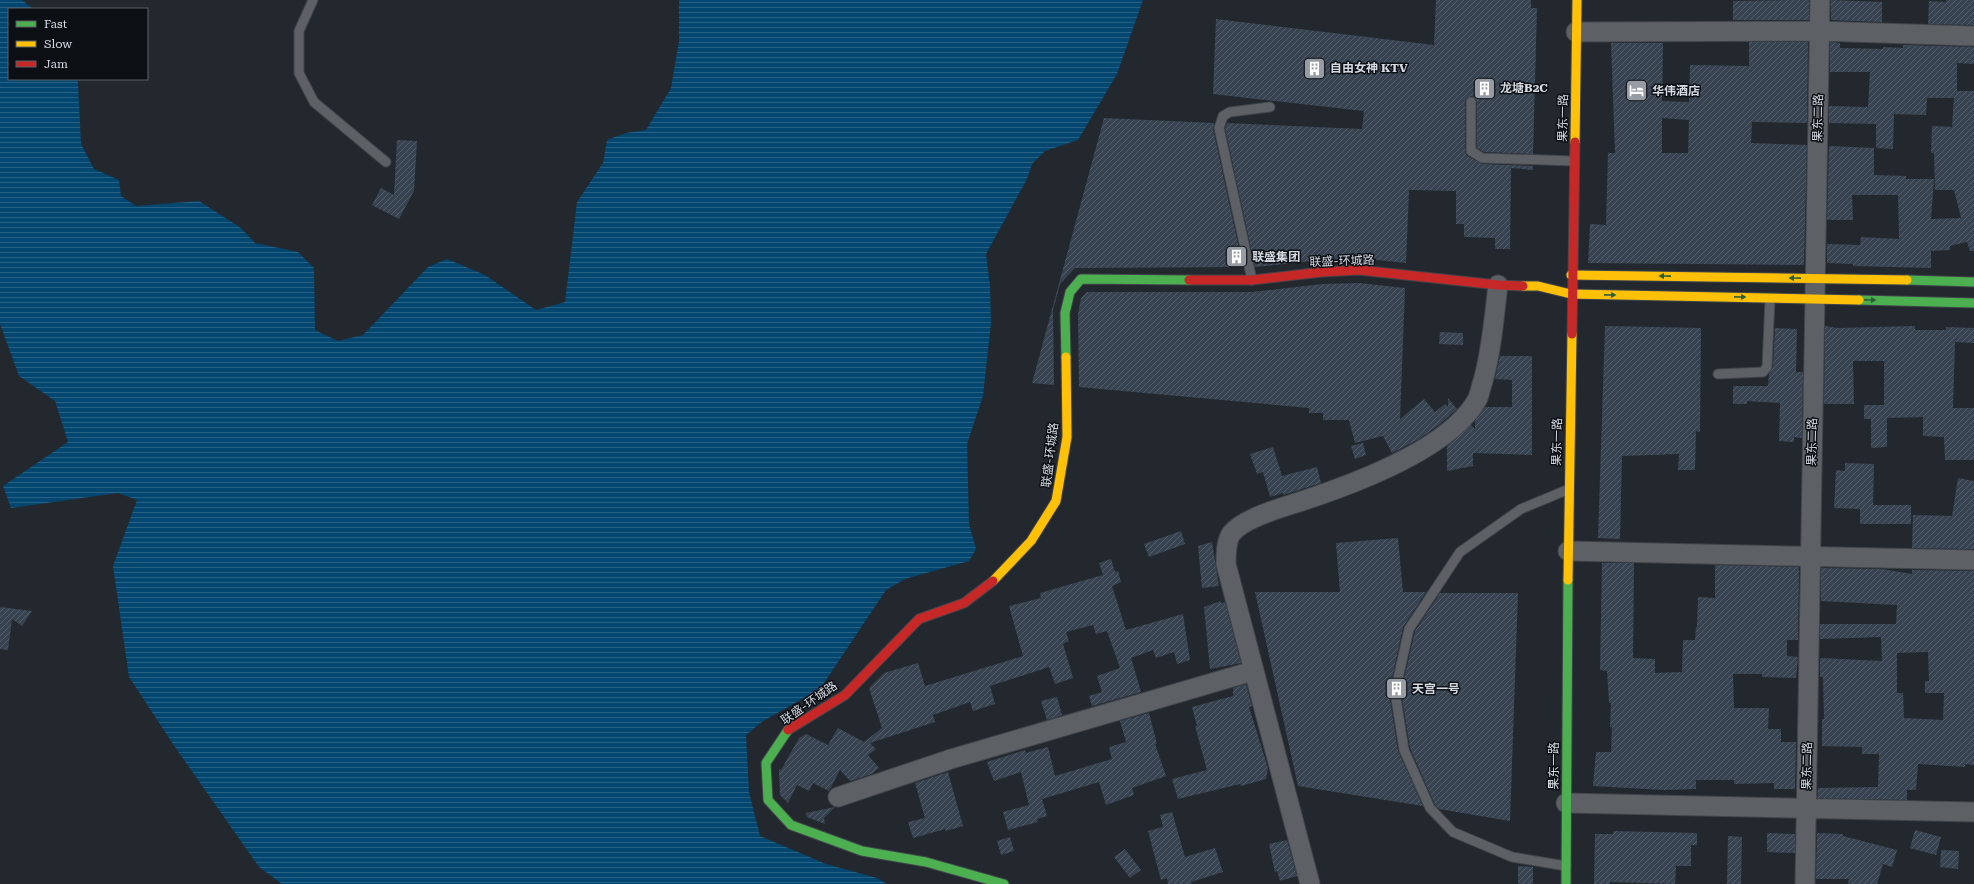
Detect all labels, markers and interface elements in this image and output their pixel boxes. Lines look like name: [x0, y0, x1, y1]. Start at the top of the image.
legend: [8, 8, 148, 80]
text: Fast: [44, 17, 68, 31]
text: Slow: [44, 37, 72, 51]
building icon: 自由女神 KTV: [1301, 55, 1327, 81]
text: Jam: [44, 57, 68, 71]
place label: 自由女神 KTV: [1330, 61, 1408, 75]
building icon: 龙塘B2C: [1471, 75, 1497, 101]
hotel icon: 华伟酒店: [1624, 78, 1650, 104]
place label: 龙塘B2C: [1500, 81, 1548, 95]
place label: 华伟酒店: [1652, 84, 1700, 98]
street label: 果东一路: [1556, 94, 1570, 142]
street label: 果东二路: [1811, 94, 1825, 142]
building icon: 联盛集团: [1223, 244, 1249, 270]
place label: 联盛集团: [1252, 250, 1300, 264]
street label: 联盛-环城路: [1309, 253, 1375, 269]
one-way arrow: [1658, 273, 1671, 279]
one-way arrow: [1788, 275, 1801, 281]
one-way arrow: [1604, 292, 1617, 298]
one-way arrow: [1734, 294, 1746, 301]
one-way arrow: [1864, 297, 1876, 304]
street label: 果东一路: [1550, 418, 1564, 466]
street label: 果东二路: [1805, 418, 1819, 466]
street label: 联盛-环城路: [1039, 422, 1061, 488]
building icon: 天宫一号: [1383, 676, 1409, 702]
street label: 联盛-环城路: [778, 679, 840, 727]
place label: 天宫一号: [1412, 682, 1460, 696]
street label: 果东一路: [1547, 742, 1561, 790]
street label: 果东二路: [1800, 742, 1814, 790]

